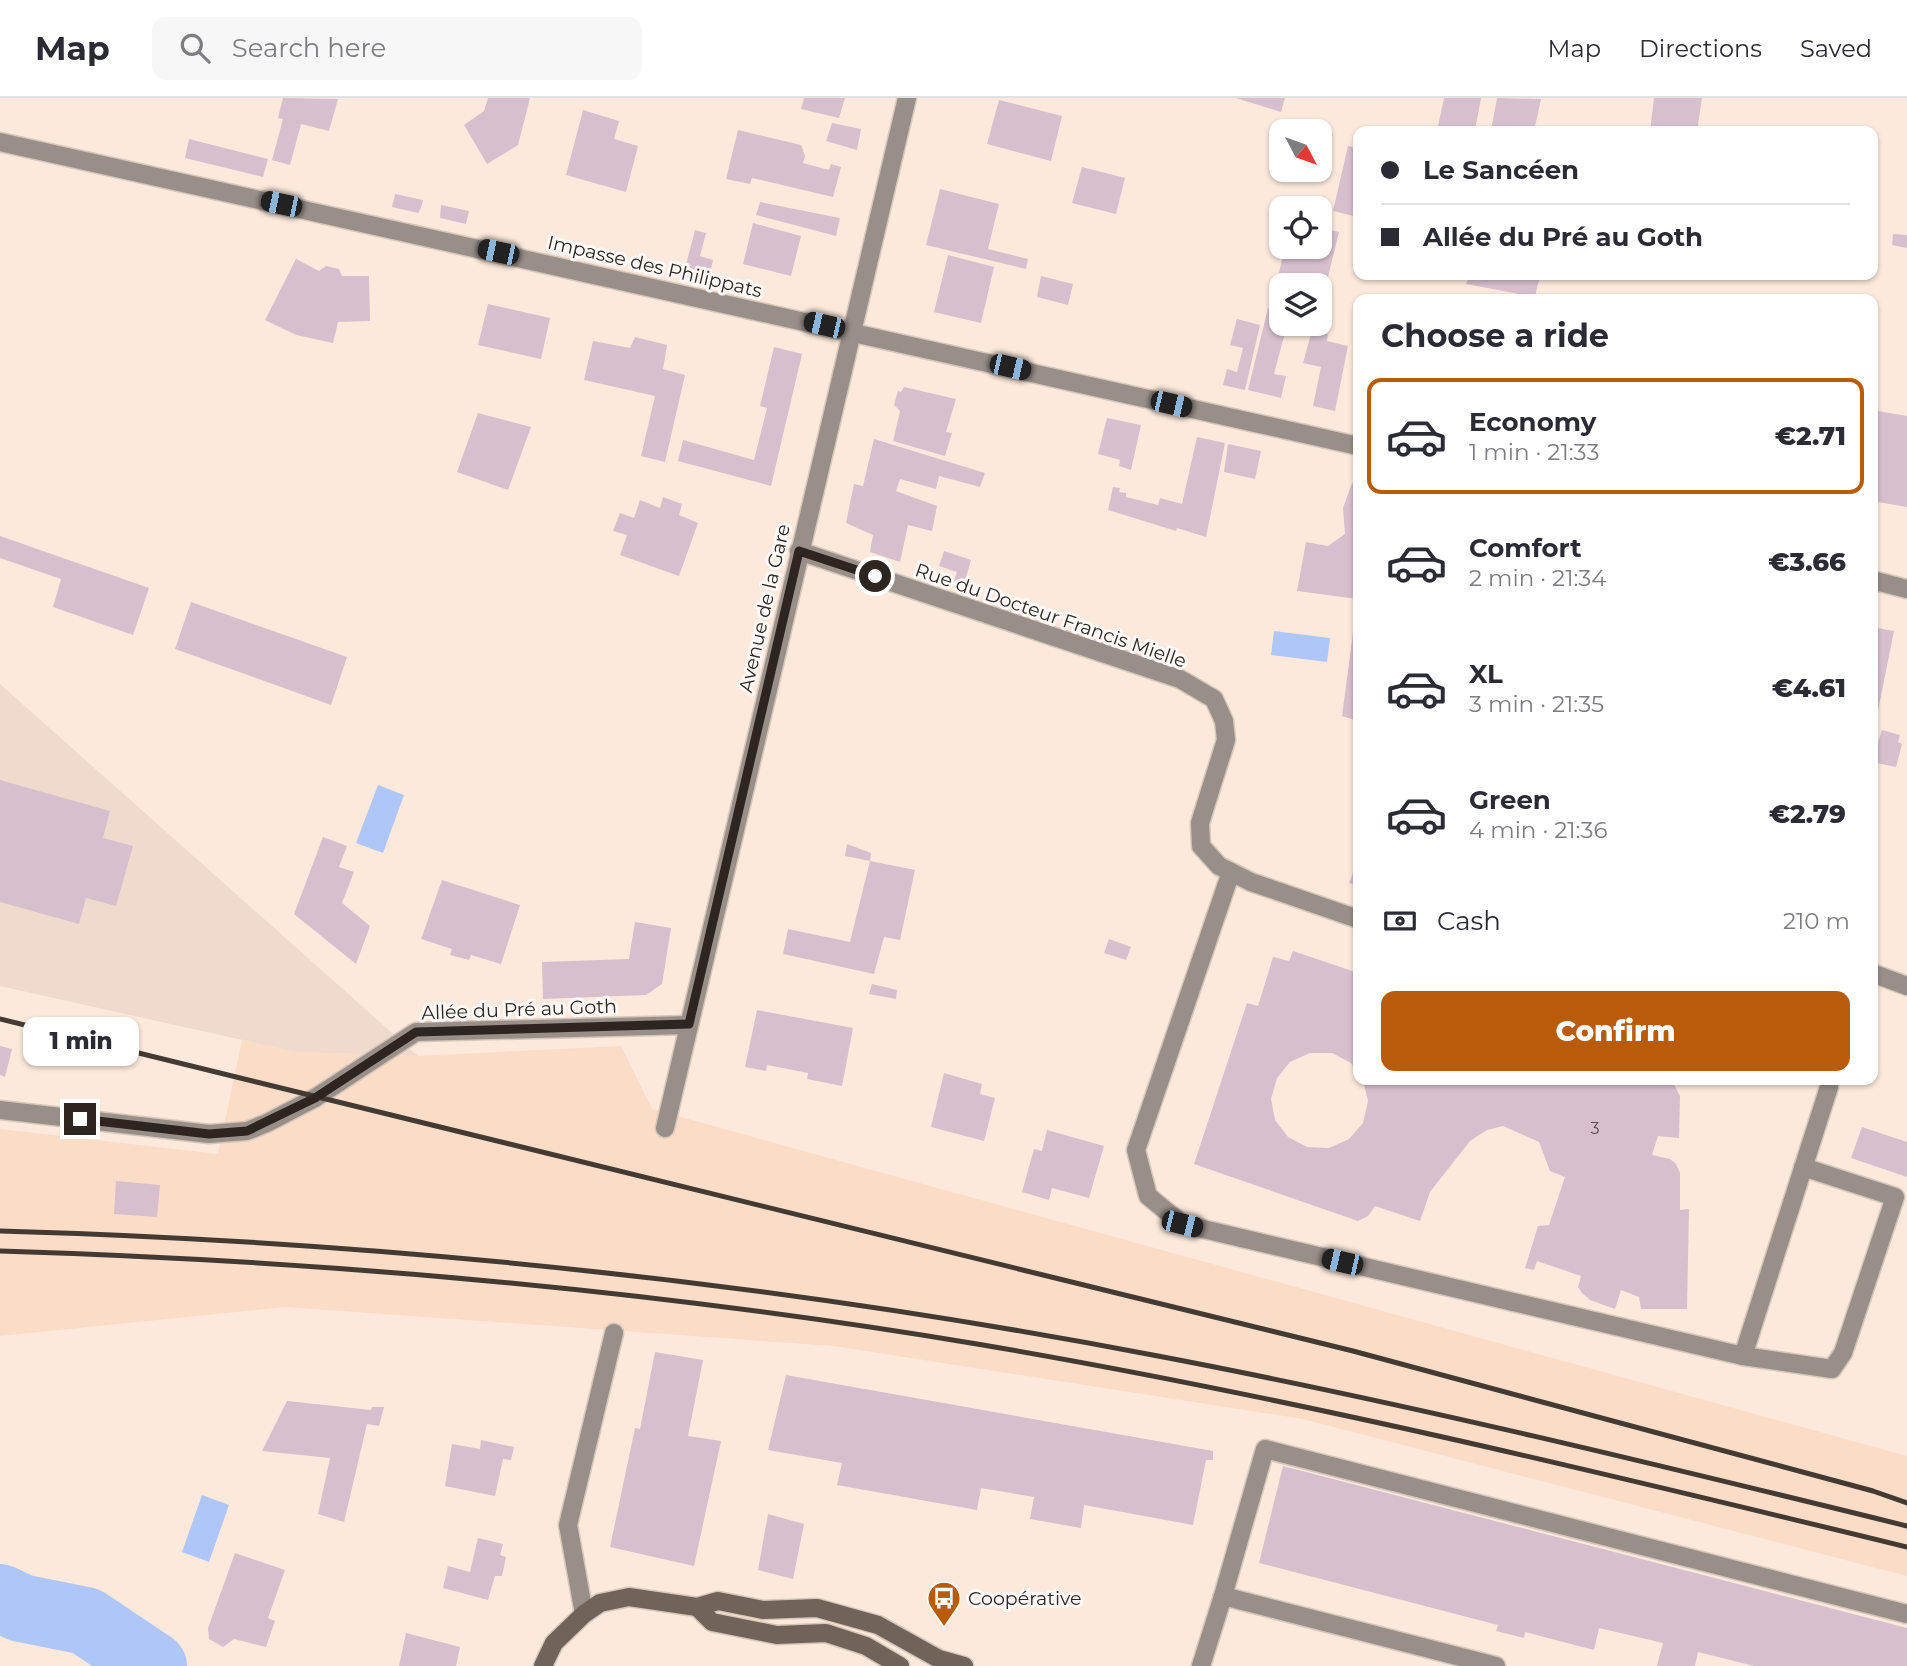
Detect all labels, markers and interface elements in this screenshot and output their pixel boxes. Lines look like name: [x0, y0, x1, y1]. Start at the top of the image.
search box: [152, 17, 642, 80]
text: Map: [35, 28, 110, 68]
icon: search: [176, 29, 214, 67]
text: Search here: [232, 32, 386, 64]
text: Map: [1548, 34, 1601, 63]
text: Directions: [1639, 34, 1762, 63]
text: Saved: [1800, 34, 1872, 63]
north arrow: [1269, 119, 1332, 182]
map controls: [1269, 119, 1332, 336]
text: Le Sancéen: [1423, 154, 1579, 186]
car: [259, 189, 304, 219]
button: locate: [1269, 196, 1332, 259]
text: Allée du Pré au Goth: [1423, 221, 1703, 253]
street label: Impasse des Philippats: [545, 231, 764, 302]
car: [476, 237, 521, 267]
button: layers: [1269, 273, 1332, 336]
car: [802, 310, 847, 340]
text: Choose a ride: [1381, 316, 1609, 355]
car: [988, 352, 1033, 382]
car: [1149, 389, 1194, 419]
icon: car: [1385, 405, 1448, 468]
text: Economy: [1469, 406, 1596, 438]
text: €2.71: [1775, 420, 1846, 452]
text: 1 min · 21:33: [1469, 438, 1599, 466]
street label: Avenue de la Gare: [734, 522, 795, 695]
icon: car: [1385, 531, 1448, 594]
text: Comfort: [1469, 532, 1581, 564]
text: €3.66: [1768, 546, 1846, 578]
street label: Rue du Docteur Francis Mielle: [912, 558, 1189, 673]
route start: [859, 560, 891, 592]
text: 2 min · 21:34: [1469, 564, 1607, 592]
icon: car: [1385, 657, 1448, 720]
text: XL: [1469, 658, 1503, 690]
text: €4.61: [1772, 672, 1846, 704]
text: 3 min · 21:35: [1469, 690, 1604, 718]
icon: car: [1385, 783, 1448, 846]
text: Green: [1469, 784, 1551, 816]
text: €2.79: [1769, 798, 1846, 830]
text: 4 min · 21:36: [1469, 816, 1607, 844]
icon: cash: [1381, 902, 1419, 940]
text: Cash: [1437, 905, 1501, 937]
text: 210 m: [1783, 907, 1850, 935]
button: Confirm: [1381, 991, 1850, 1071]
street label: Allée du Pré au Goth: [421, 995, 617, 1024]
callout: 1 min: [22, 1018, 138, 1066]
text: 1 min: [49, 1027, 113, 1055]
route end: [64, 1103, 96, 1135]
house number: 3: [1590, 1119, 1600, 1138]
car: [1160, 1209, 1205, 1239]
car: [1320, 1247, 1365, 1277]
bus stop icon: Coopérative: [925, 1579, 963, 1628]
place label: Coopérative: [968, 1587, 1082, 1610]

